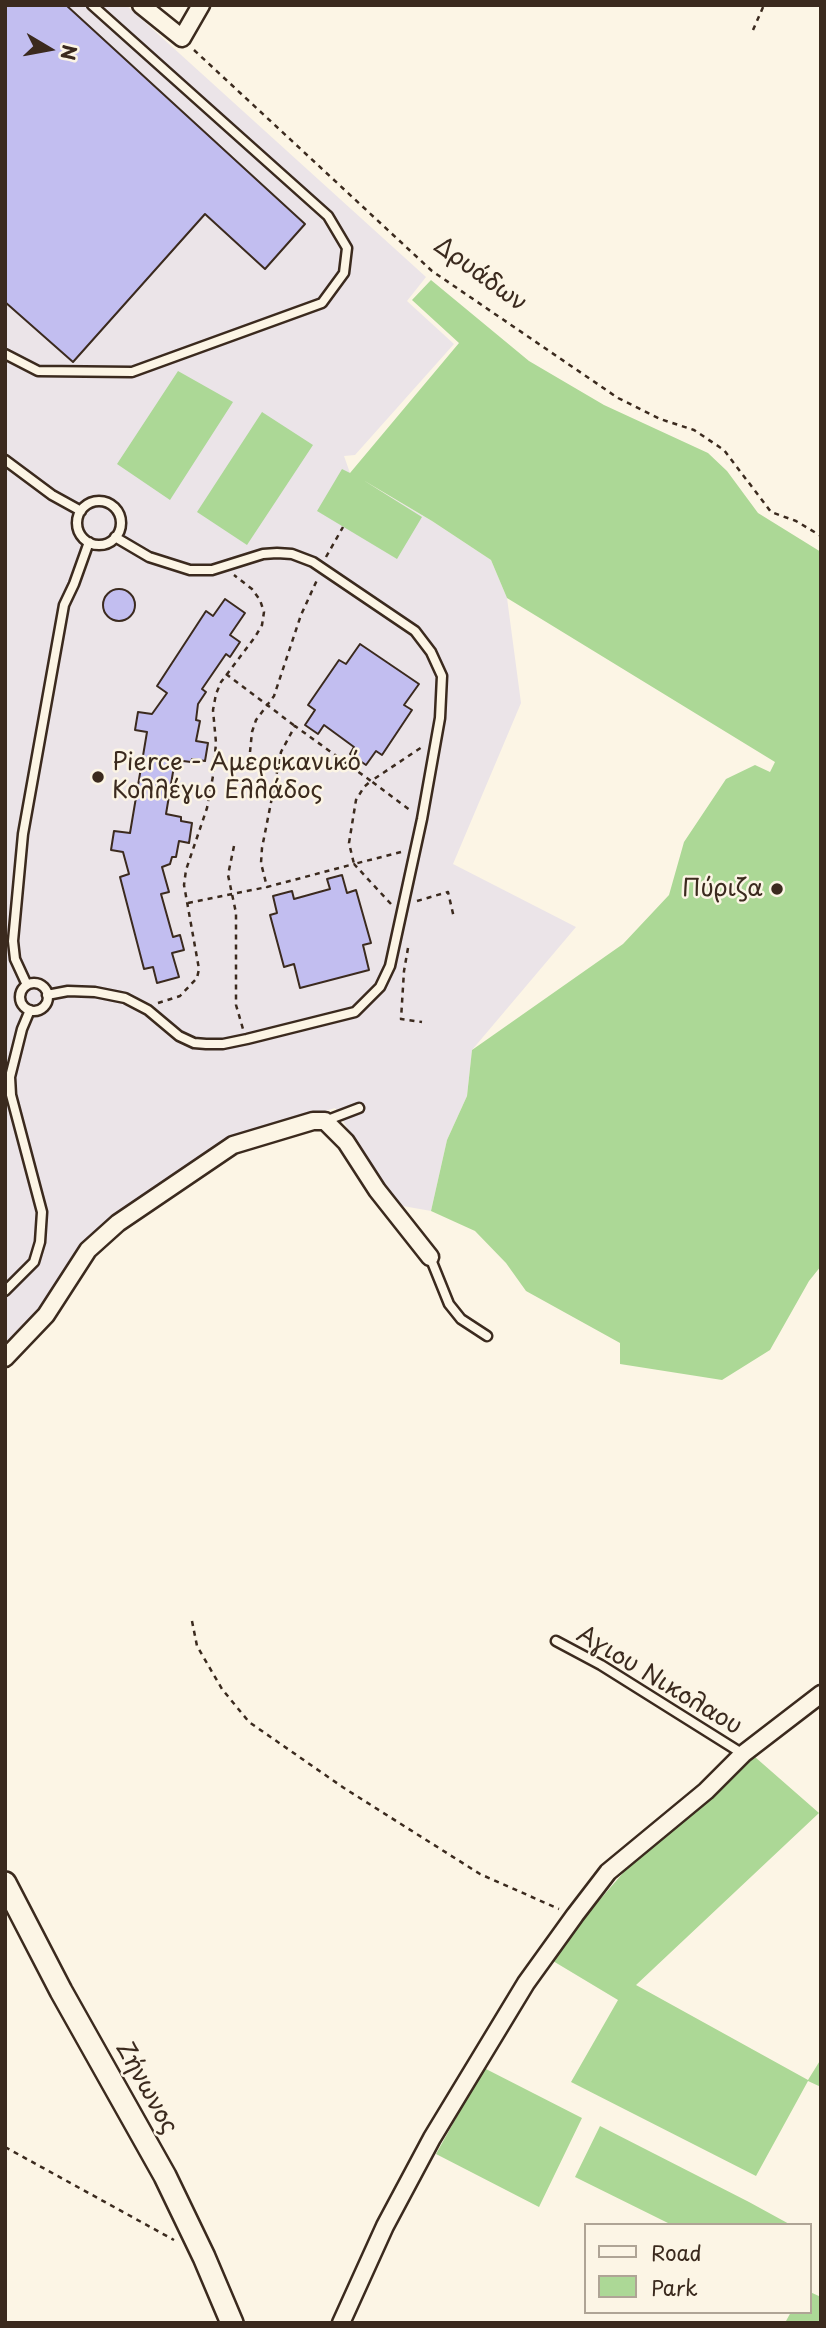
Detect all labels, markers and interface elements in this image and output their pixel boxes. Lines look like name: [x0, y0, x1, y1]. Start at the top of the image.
north arrow: [14, 14, 84, 84]
text: N: [55, 43, 85, 62]
street label: Δρυάδων: [428, 232, 532, 318]
place label: Pierce - Αμερικανικό Κολλέγιο Ελλάδος: [112, 749, 361, 805]
marker: Pierce - Αμερικανικό Κολλέγιο Ελλάδος: [90, 769, 106, 785]
place label: Πύριζα: [682, 875, 763, 903]
marker: Πύριζα: [769, 881, 785, 897]
street label: Αγιου Νικολαου: [571, 1620, 747, 1742]
street label: Ζήνωνος: [109, 2037, 183, 2139]
legend: [584, 2223, 812, 2314]
text: Road: [651, 2236, 702, 2268]
text: Park: [651, 2271, 698, 2303]

